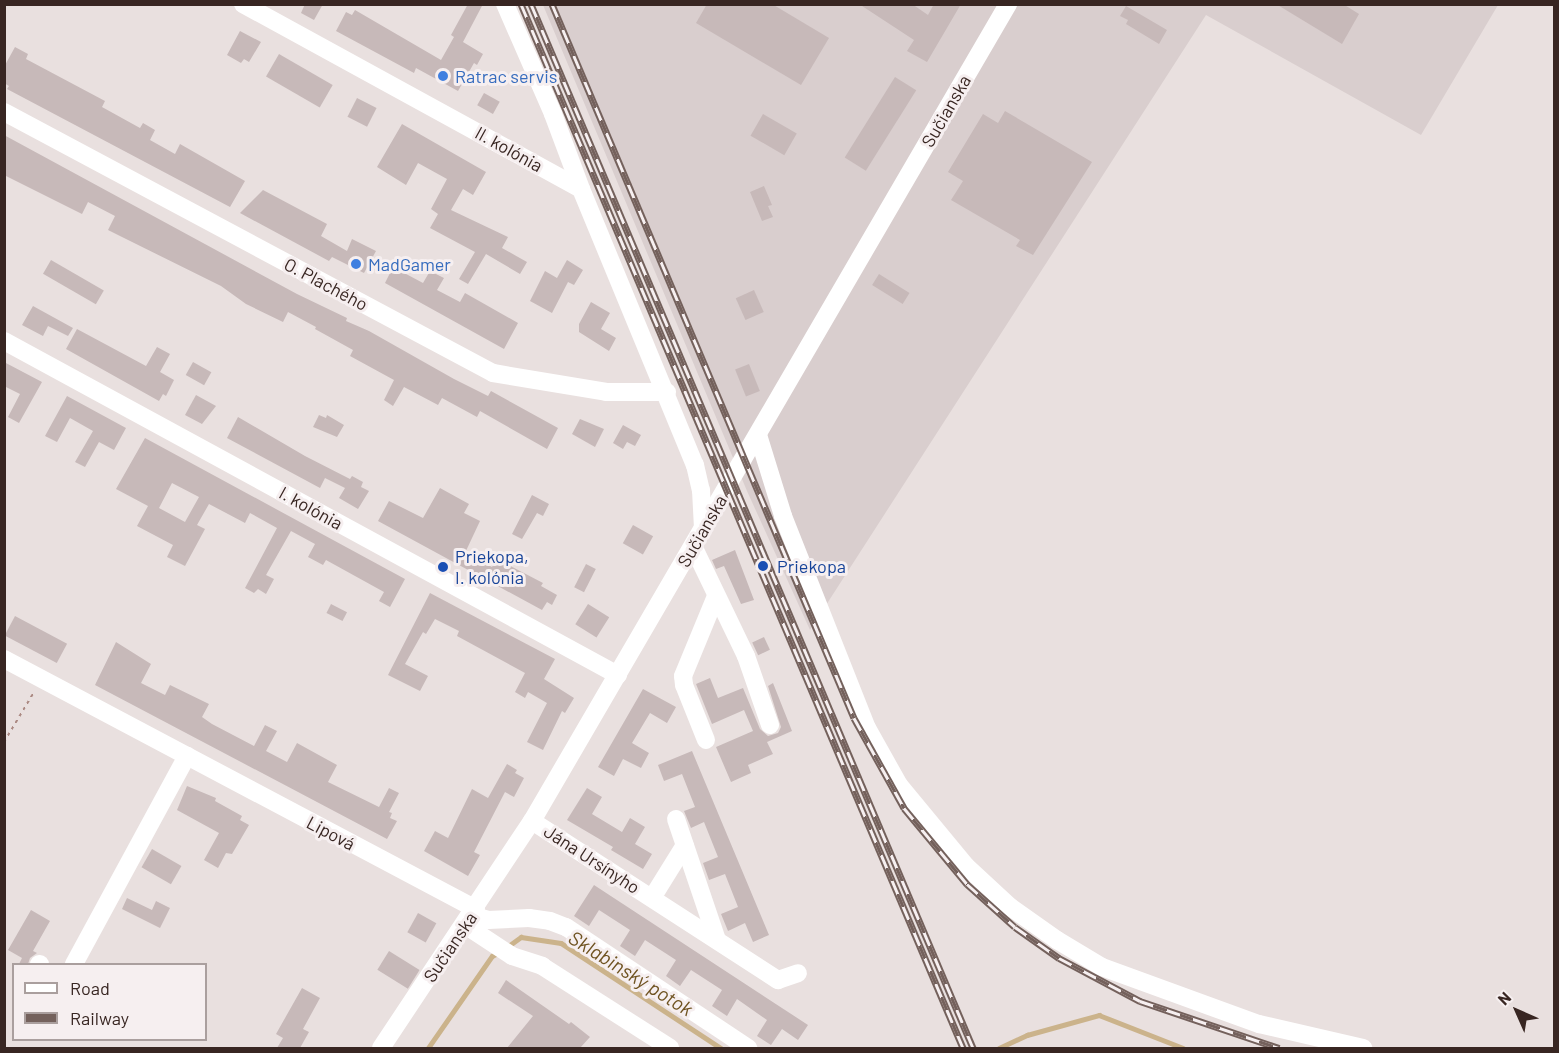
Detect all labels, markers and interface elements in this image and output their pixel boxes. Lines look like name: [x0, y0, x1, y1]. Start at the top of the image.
place label: Ratrac servis: [455, 65, 557, 87]
marker: Ratrac servis: [436, 69, 450, 83]
street label: Sučianska: [917, 71, 975, 151]
street label: II. kolónia: [472, 122, 546, 176]
street label: O. Plachého: [280, 253, 372, 315]
place label: MadGamer: [368, 253, 451, 275]
marker: MadGamer: [349, 257, 363, 271]
street label: I. kolónia: [276, 482, 346, 534]
street label: Sučianska: [673, 491, 731, 571]
place label: Priekopa, I. kolónia: [455, 546, 529, 588]
place label: Priekopa: [777, 555, 846, 577]
marker: Priekopa: [754, 557, 772, 575]
marker: Priekopa, I. kolónia: [436, 560, 450, 574]
street label: Lipová: [303, 811, 359, 855]
street label: Jána Ursínyho: [540, 820, 644, 898]
street label: Sučianska: [419, 908, 481, 986]
water label: Sklabinský potok: [564, 925, 698, 1021]
legend: [12, 963, 207, 1041]
text: Road: [70, 977, 110, 999]
north arrow: [1487, 981, 1547, 1041]
text: N: [1493, 987, 1514, 1008]
text: Railway: [70, 1007, 129, 1029]

